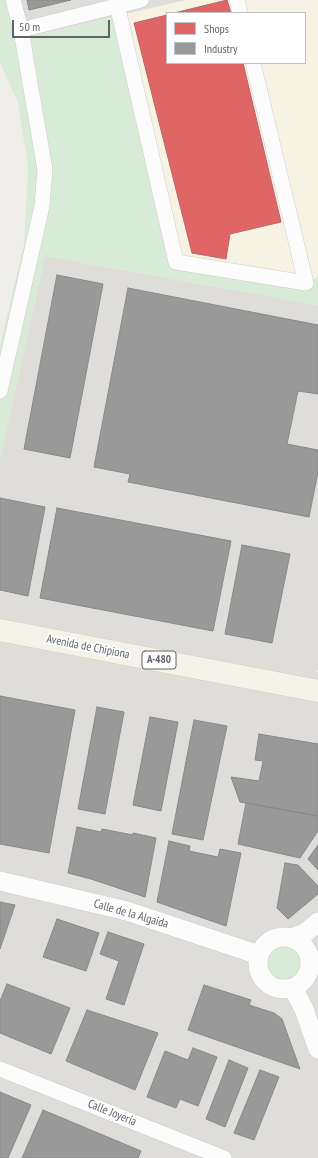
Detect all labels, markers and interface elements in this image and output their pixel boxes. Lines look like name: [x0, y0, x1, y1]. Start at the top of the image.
scale bar: [14, 12, 112, 38]
legend: [166, 12, 306, 64]
text: 50 m: [19, 19, 40, 34]
text: Shops: [204, 21, 229, 36]
text: Industry: [204, 41, 238, 56]
street label: Avenida de Chipiona: [45, 632, 131, 662]
road number: A-480: [142, 651, 176, 669]
street label: Calle de la Algaida: [92, 896, 170, 932]
street label: Calle Joyería: [85, 1097, 139, 1129]

